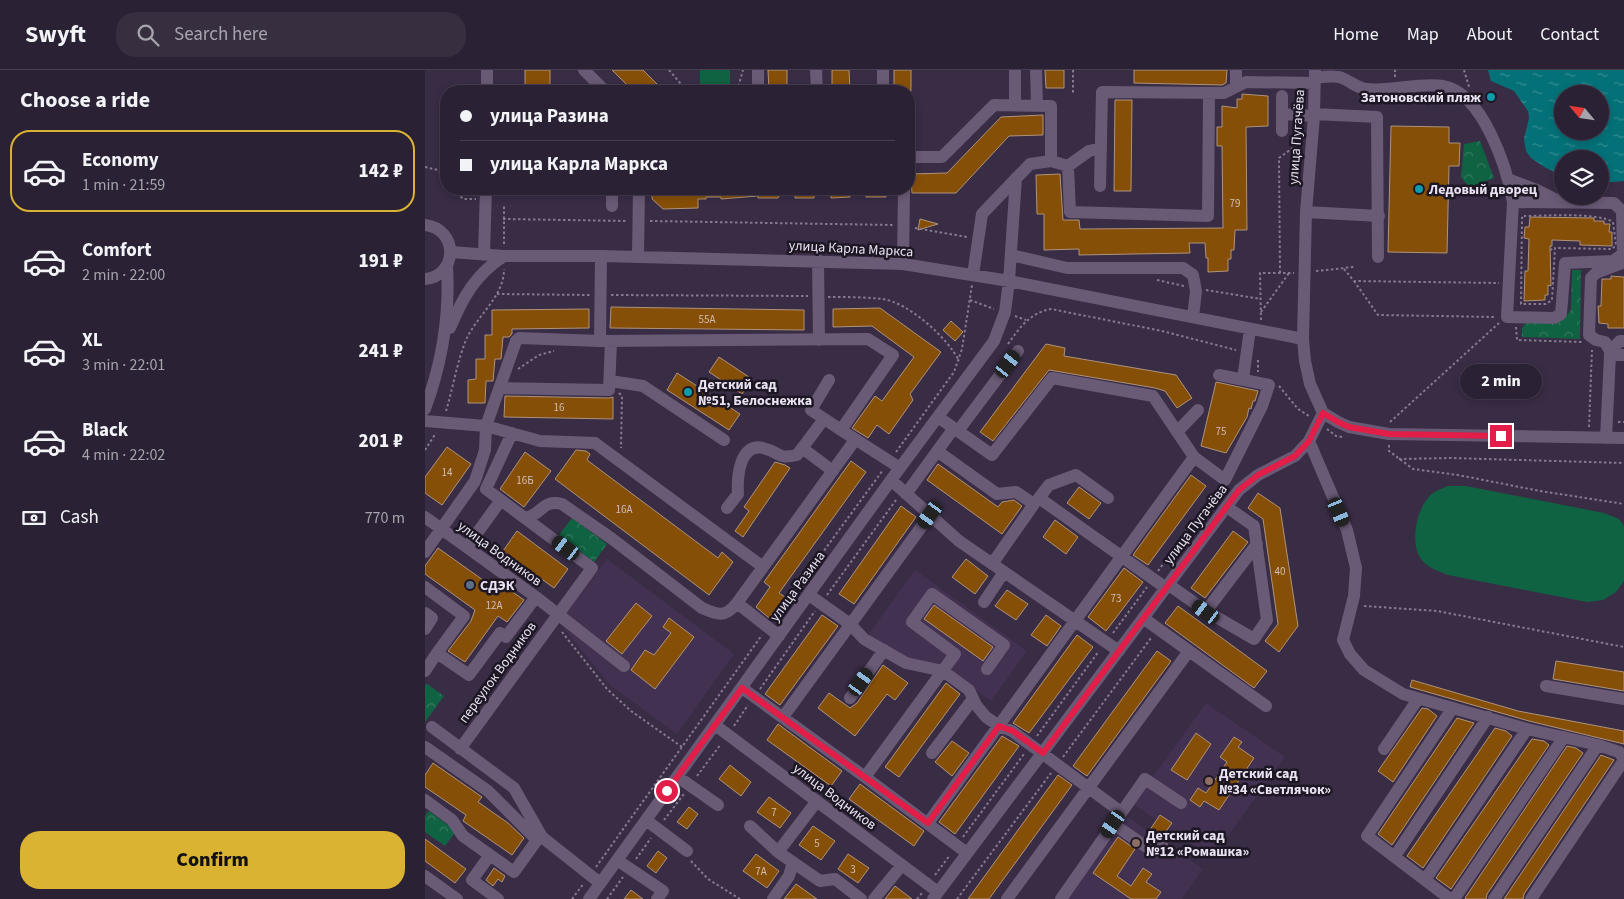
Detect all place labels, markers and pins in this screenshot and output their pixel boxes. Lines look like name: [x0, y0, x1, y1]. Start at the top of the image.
place label: Затоновский пляж: [1361, 88, 1481, 108]
marker: Затоновский пляж: [1485, 91, 1497, 103]
place label: Ледовый дворец: [1428, 180, 1538, 200]
marker: Ледовый дворец: [1413, 183, 1425, 195]
place label: Детский сад №51, Белоснежка: [698, 375, 812, 411]
marker: Детский сад №51, Белоснежка: [682, 386, 694, 398]
place label: СДЭК: [480, 576, 515, 596]
marker: СДЭК: [464, 579, 476, 591]
place label: Детский сад №34 «Светлячок»: [1219, 764, 1331, 800]
marker: Детский сад №34 «Светлячок»: [1203, 775, 1215, 787]
place label: Детский сад №12 «Ромашка»: [1146, 826, 1249, 862]
marker: Детский сад №12 «Ромашка»: [1130, 837, 1142, 849]

